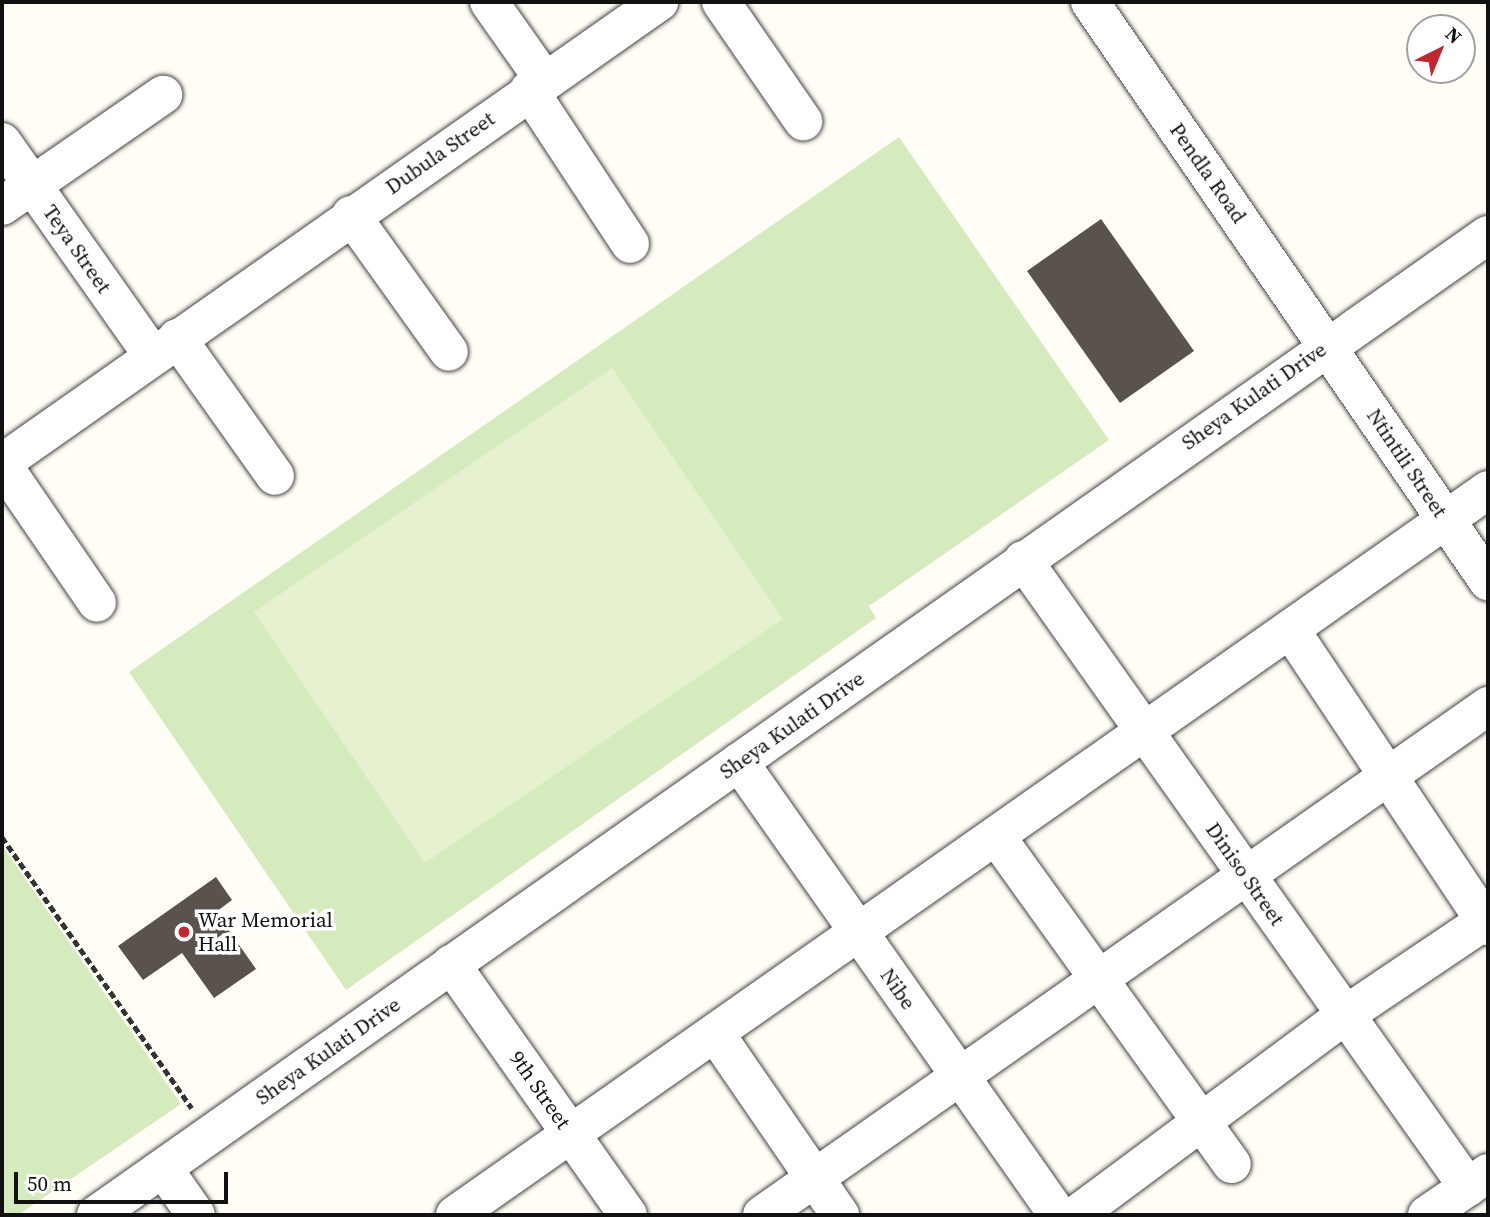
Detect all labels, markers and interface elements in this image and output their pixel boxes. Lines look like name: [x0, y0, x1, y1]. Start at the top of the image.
north arrow: [1406, 14, 1476, 84]
text: N: [1440, 21, 1468, 49]
street label: Dubula Street: [381, 106, 499, 200]
street label: Pendla Road: [1164, 118, 1252, 228]
street label: Teya Street: [37, 200, 117, 298]
street label: Sheya Kulati Drive: [1177, 337, 1331, 455]
street label: Ntintili Street: [1361, 404, 1453, 522]
street label: Sheya Kulati Drive: [715, 666, 869, 784]
street label: Diniso Street: [1200, 818, 1290, 930]
place label: War Memorial Hall: [198, 907, 333, 957]
marker: War Memorial Hall: [176, 924, 192, 940]
street label: Nibe: [875, 964, 921, 1014]
street label: Sheya Kulati Drive: [251, 992, 405, 1110]
street label: 9th Street: [504, 1046, 576, 1134]
scale bar: [18, 1158, 231, 1202]
text: 50 m: [27, 1169, 72, 1198]

